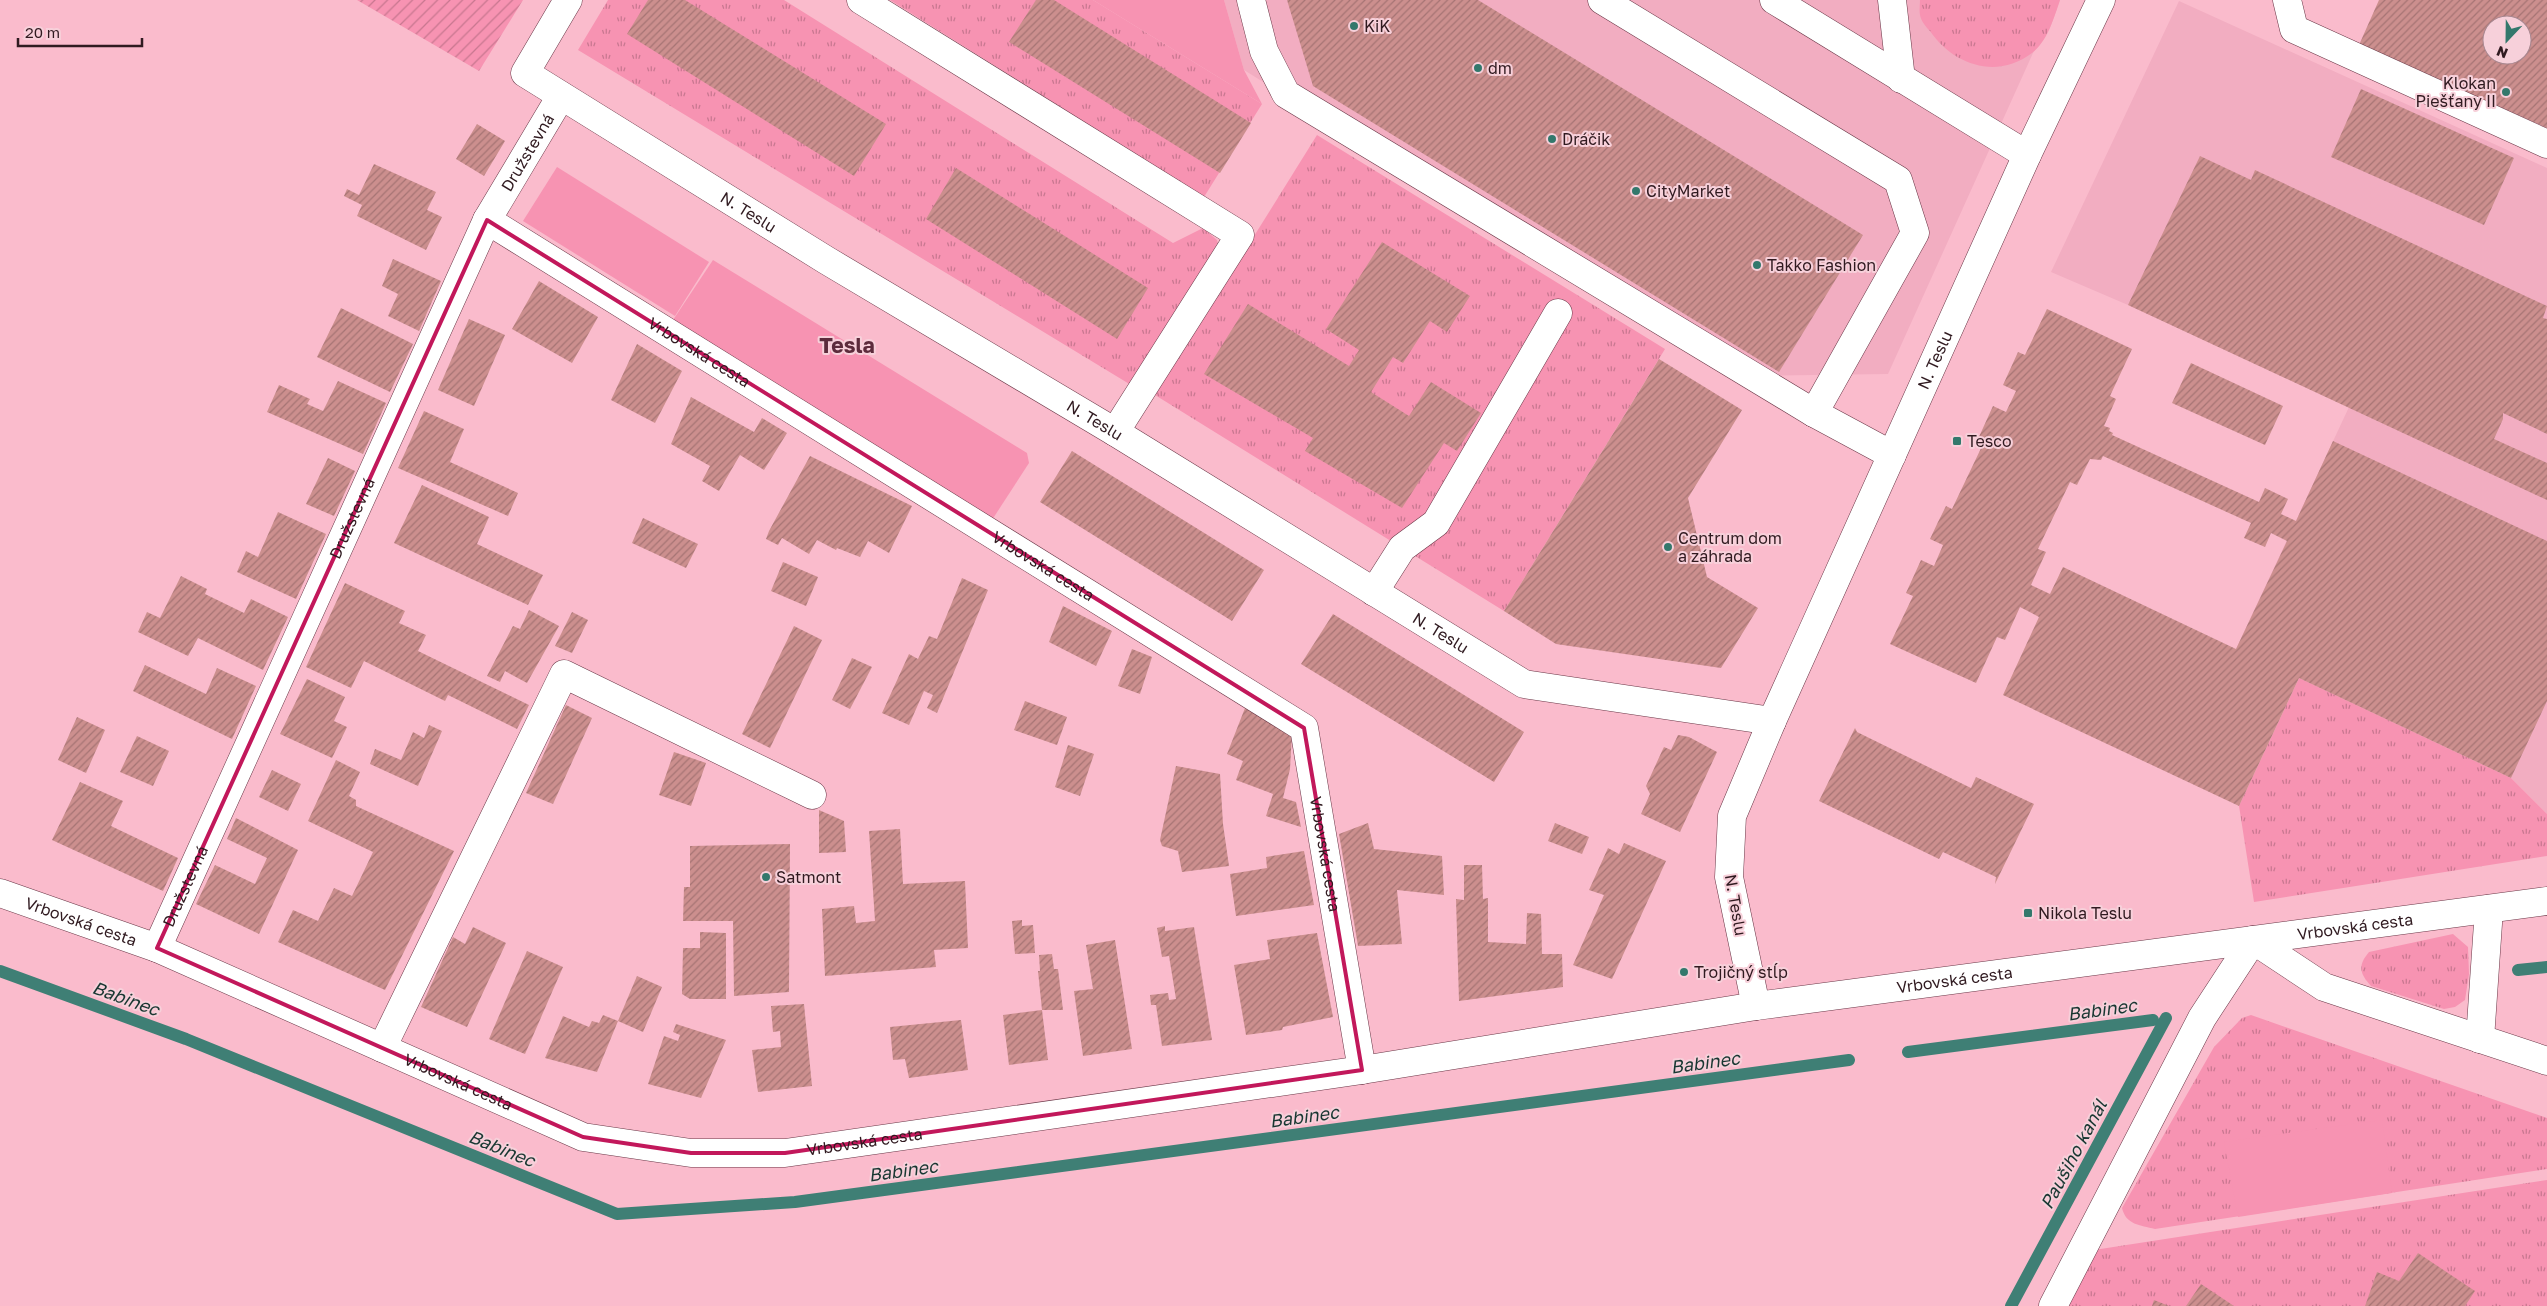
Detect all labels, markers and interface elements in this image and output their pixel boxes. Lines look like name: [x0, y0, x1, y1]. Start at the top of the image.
scale bar: [18, 15, 141, 47]
north arrow: [2482, 15, 2532, 65]
place label: KiK: [1364, 16, 1390, 36]
marker: KiK: [1348, 20, 1360, 32]
text: 20 m: [25, 23, 60, 41]
text: N: [2494, 43, 2510, 62]
place label: dm: [1488, 58, 1512, 78]
marker: dm: [1472, 62, 1484, 74]
place label: Klokan Piešťany II: [2416, 73, 2496, 111]
marker: Klokan Piešťany II: [2500, 86, 2512, 98]
street label: Družstevná: [496, 110, 558, 195]
place label: Dráčik: [1562, 129, 1610, 149]
marker: Dráčik: [1546, 133, 1558, 145]
place label: CityMarket: [1646, 181, 1730, 201]
marker: CityMarket: [1630, 185, 1642, 197]
street label: N. Teslu: [717, 187, 780, 237]
place label: Takko Fashion: [1767, 255, 1876, 275]
marker: Takko Fashion: [1751, 259, 1763, 271]
street label: Vrbovská cesta: [644, 313, 754, 391]
street label: N. Teslu: [1913, 328, 1957, 392]
district label: Tesla: [819, 332, 875, 358]
street label: N. Teslu: [1063, 396, 1127, 445]
place label: Tesco: [1967, 431, 2012, 451]
marker: Tesco: [1951, 435, 1963, 447]
street label: Družstevná: [325, 474, 379, 562]
street label: Vrbovská cesta: [988, 527, 1098, 605]
place label: Centrum dom a záhrada: [1678, 528, 1782, 566]
marker: Centrum dom a záhrada: [1662, 541, 1674, 553]
street label: N. Teslu: [1409, 608, 1472, 657]
street label: Vrbovská cesta: [1306, 795, 1345, 913]
street label: Družstevná: [158, 842, 212, 930]
place label: Satmont: [776, 867, 841, 887]
marker: Satmont: [760, 871, 772, 883]
street label: N. Teslu: [1721, 873, 1751, 937]
street label: Vrbovská cesta: [23, 893, 140, 950]
place label: Nikola Teslu: [2038, 903, 2132, 923]
marker: Nikola Teslu: [2022, 907, 2034, 919]
street label: Vrbovská cesta: [2296, 909, 2414, 944]
place label: Trojičný stĺp: [1694, 962, 1788, 982]
street label: Vrbovská cesta: [1895, 962, 2014, 997]
marker: Trojičný stĺp: [1678, 966, 1690, 978]
water label: Babinec: [90, 976, 164, 1021]
water label: Babinec: [2066, 993, 2139, 1025]
water label: Babinec: [1669, 1046, 1742, 1078]
street label: Vrbovská cesta: [401, 1049, 516, 1115]
water label: Paušiho kanál: [2035, 1095, 2112, 1212]
water label: Babinec: [1268, 1100, 1341, 1132]
street label: Vrbovská cesta: [805, 1123, 924, 1160]
water label: Babinec: [466, 1125, 539, 1172]
water label: Babinec: [867, 1154, 940, 1186]

